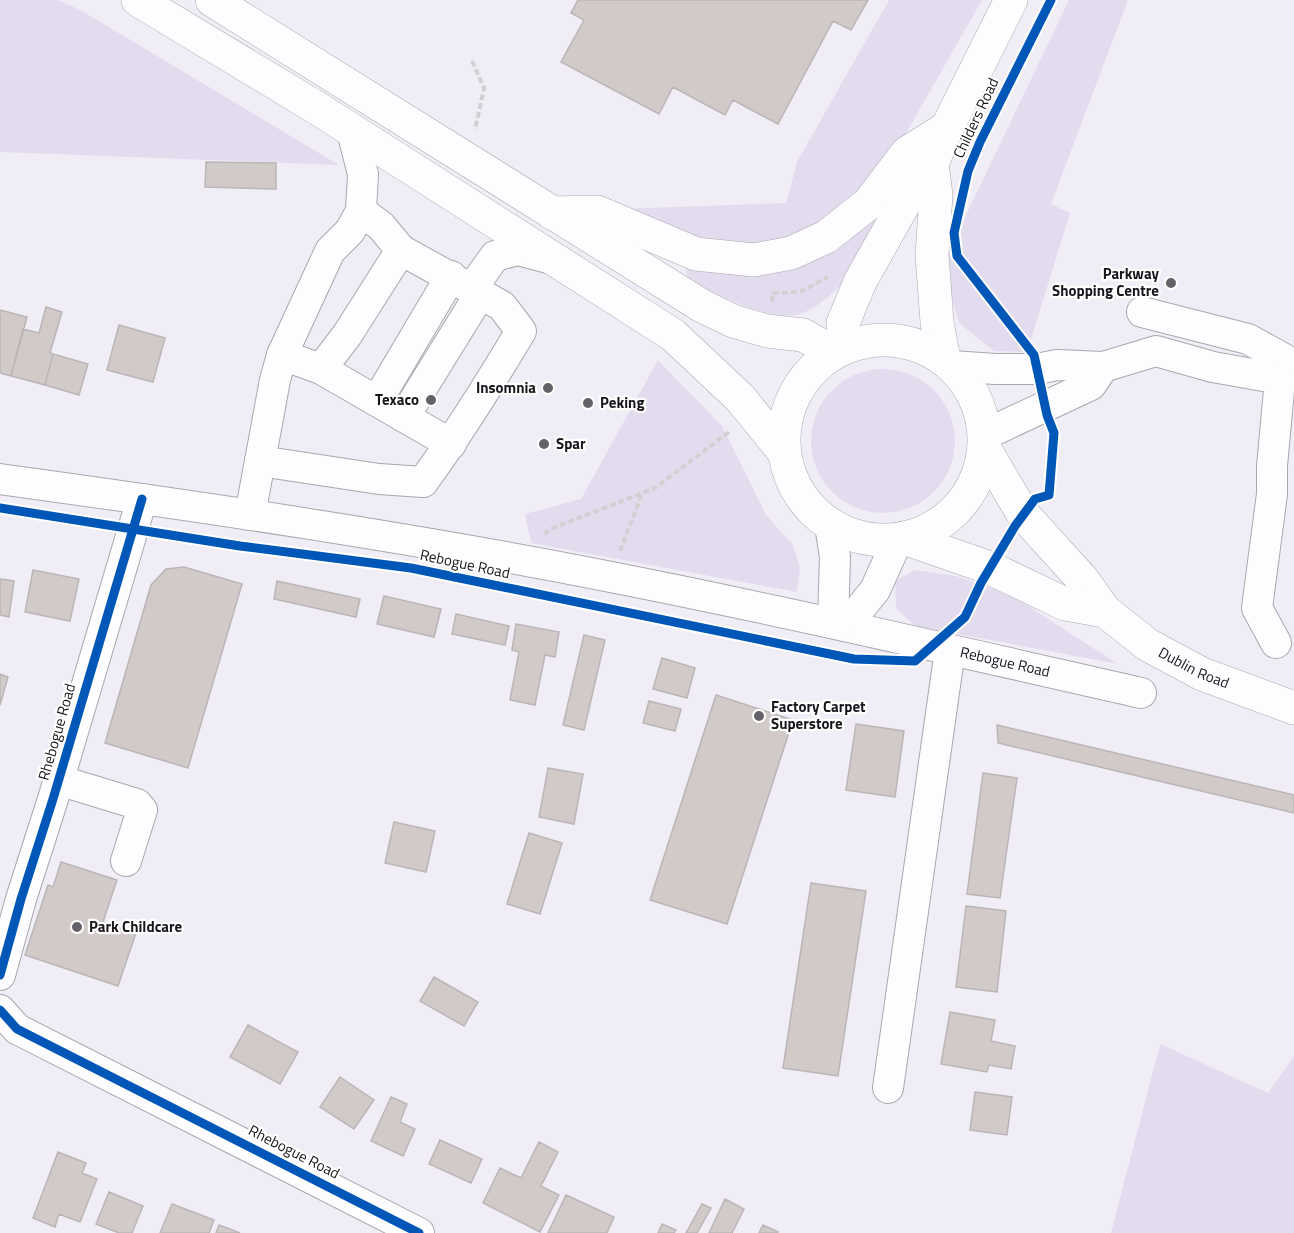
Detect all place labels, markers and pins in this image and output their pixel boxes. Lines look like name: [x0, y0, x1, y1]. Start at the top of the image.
place label: Parkway Shopping Centre: [1052, 262, 1159, 302]
marker: Parkway Shopping Centre: [1164, 276, 1178, 290]
place label: Insomnia: [476, 376, 536, 399]
marker: Insomnia: [541, 381, 555, 395]
place label: Texaco: [375, 388, 419, 411]
place label: Peking: [600, 391, 644, 414]
marker: Texaco: [424, 393, 438, 407]
marker: Peking: [581, 396, 595, 410]
place label: Spar: [556, 432, 586, 455]
marker: Spar: [537, 437, 551, 451]
place label: Factory Carpet Superstore: [771, 695, 866, 735]
marker: Factory Carpet Superstore: [752, 709, 766, 723]
place label: Park Childcare: [89, 915, 183, 938]
marker: Park Childcare: [70, 920, 84, 934]

